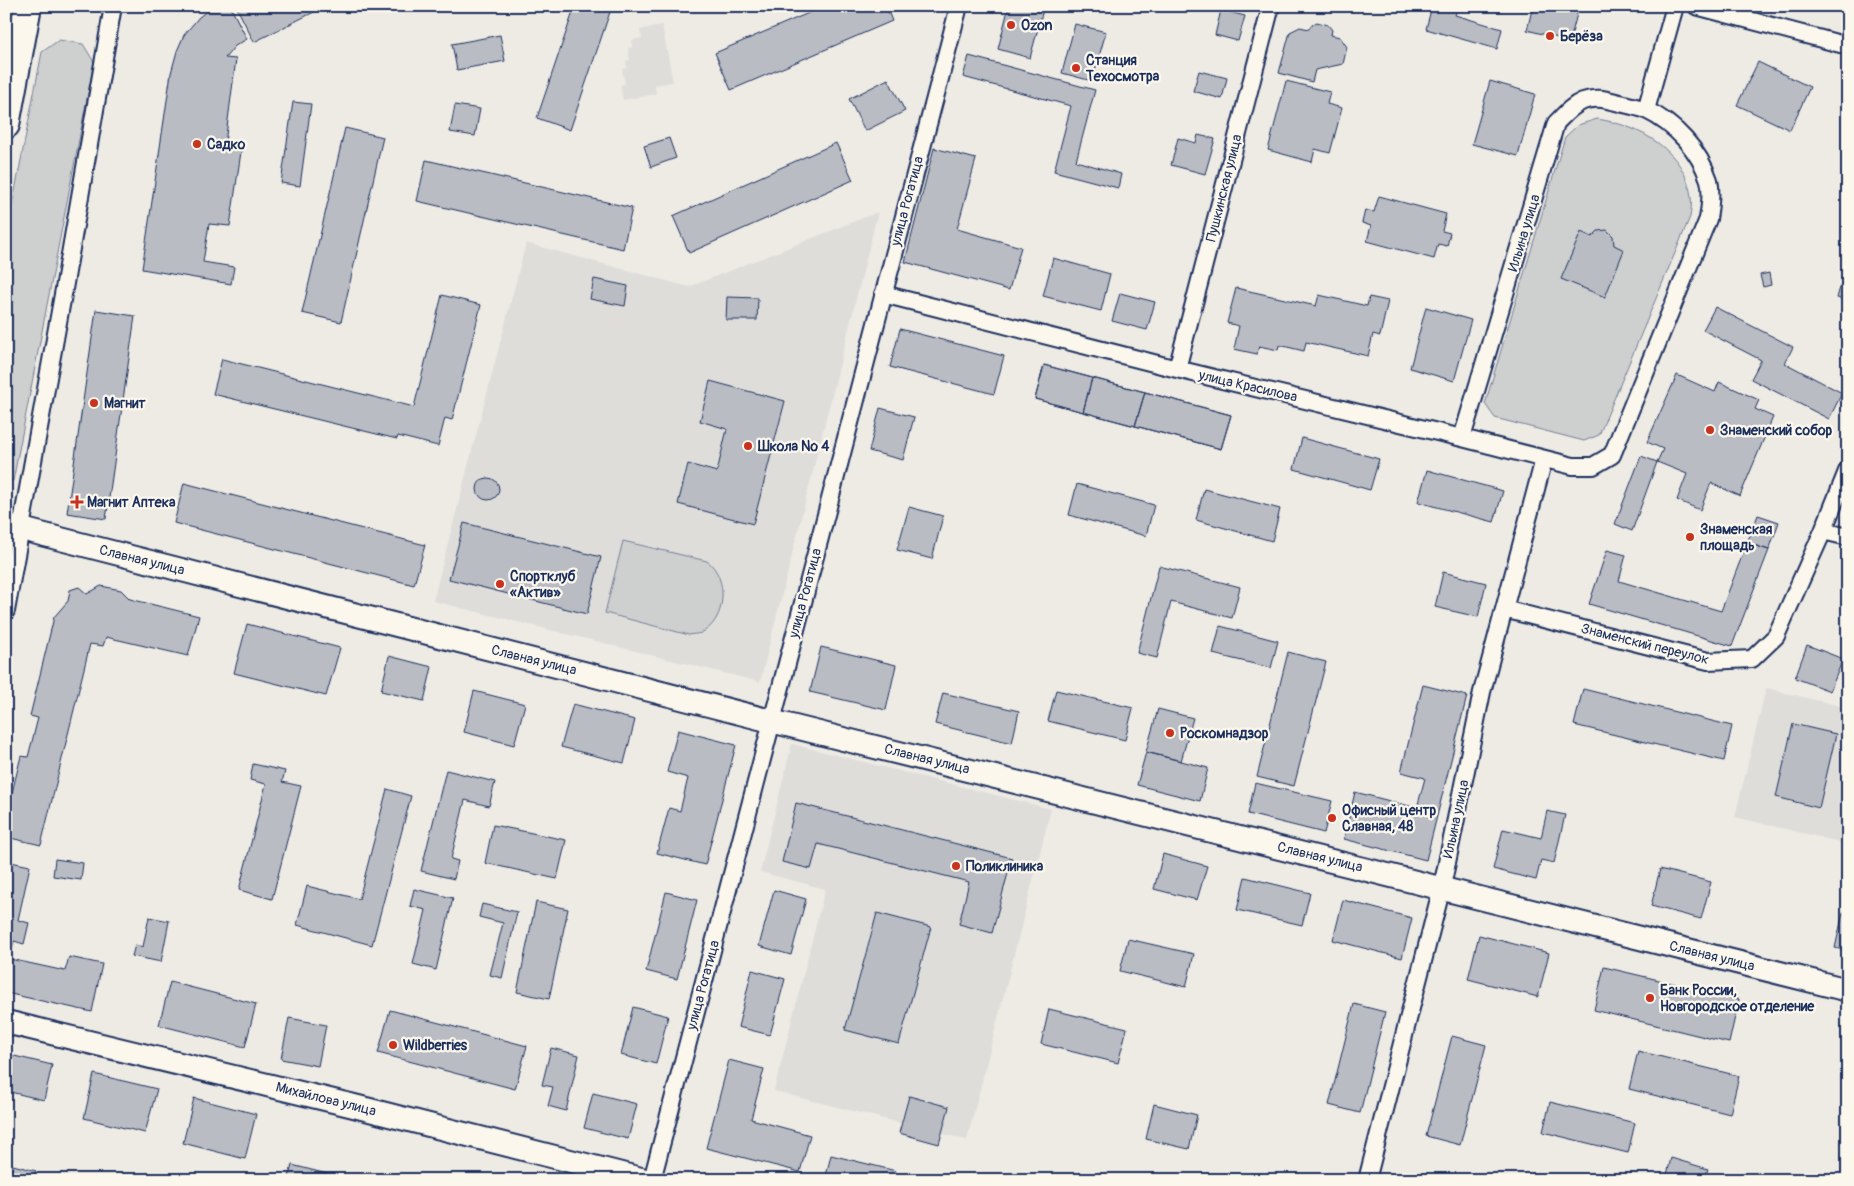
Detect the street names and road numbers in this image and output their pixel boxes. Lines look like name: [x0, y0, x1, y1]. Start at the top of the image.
street label: Пушкинская улица: [1202, 133, 1246, 243]
street label: улица Рогатица: [887, 154, 927, 249]
street label: Ильина улица: [1504, 192, 1544, 274]
street label: улица Красилова: [1196, 366, 1299, 406]
street label: Славная улица: [98, 541, 186, 579]
street label: улица Рогатица: [785, 546, 825, 641]
street label: Знаменский переулок: [1579, 620, 1711, 668]
street label: Славная улица: [490, 641, 578, 679]
street label: Славная улица: [883, 740, 971, 778]
street label: Ильина улица: [1439, 778, 1473, 860]
street label: Славная улица: [1276, 838, 1364, 876]
street label: Славная улица: [1668, 937, 1756, 975]
street label: улица Рогатица: [683, 938, 723, 1033]
street label: Михайлова улица: [274, 1078, 378, 1120]

